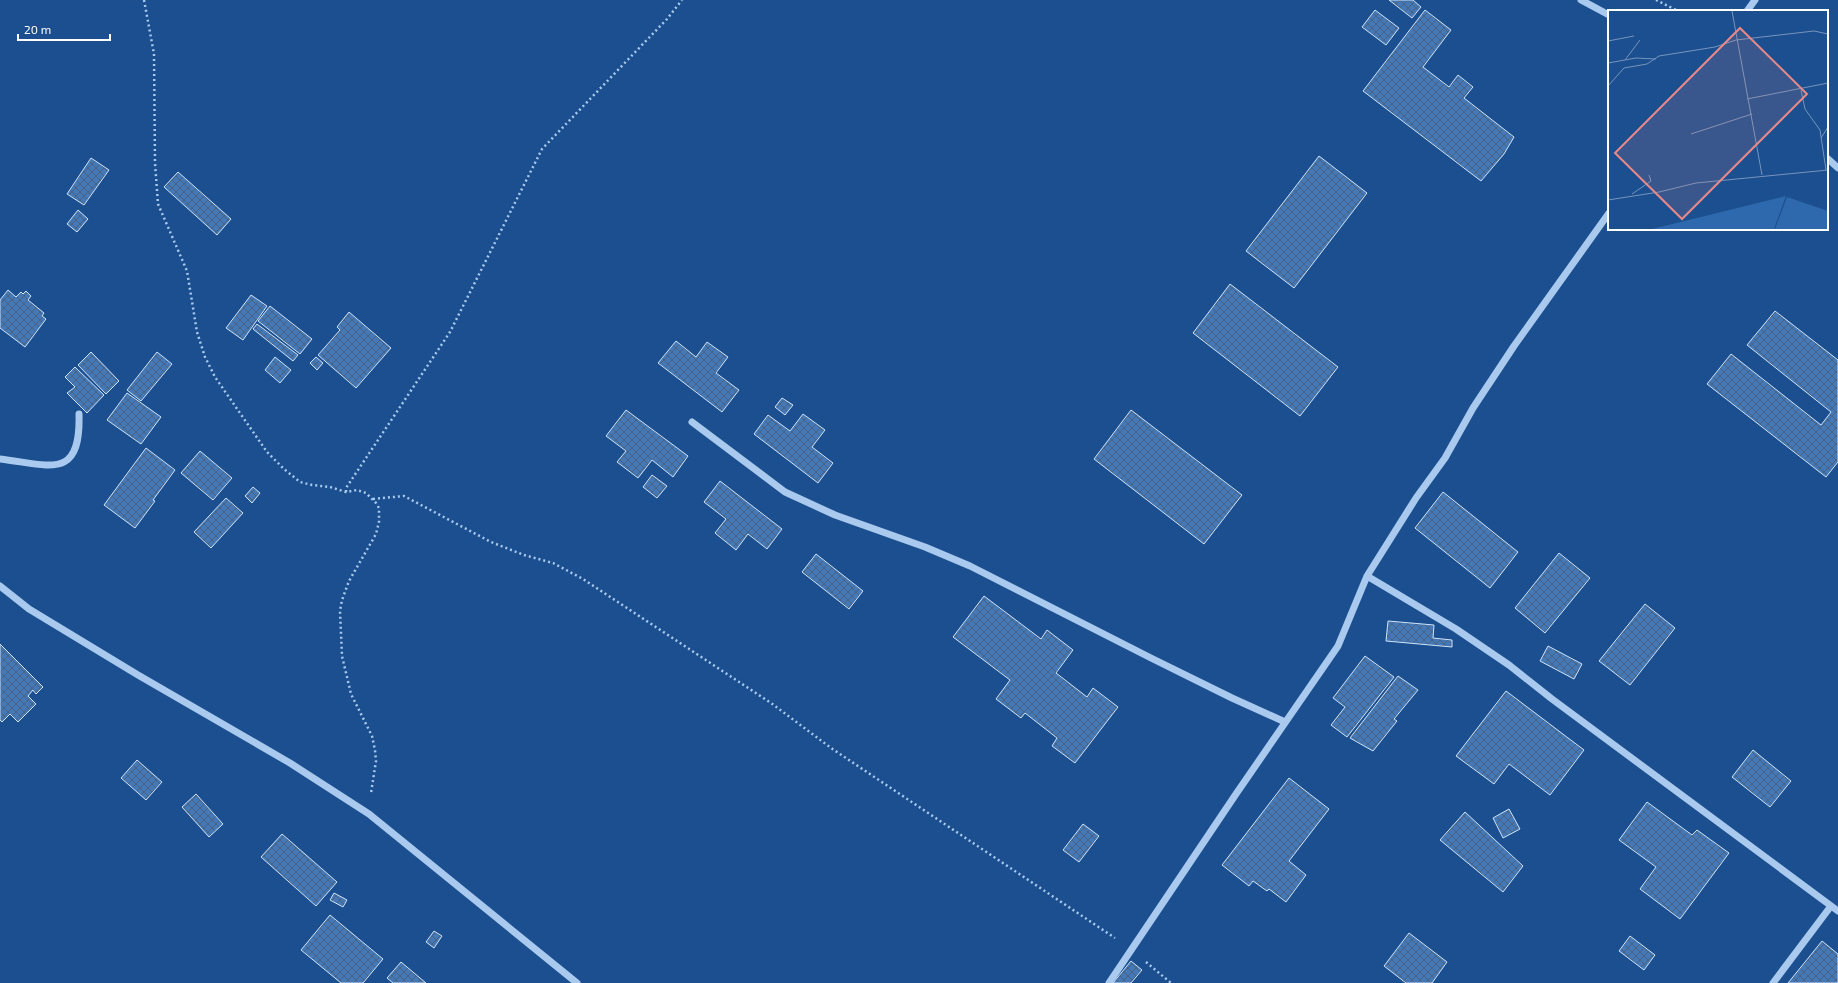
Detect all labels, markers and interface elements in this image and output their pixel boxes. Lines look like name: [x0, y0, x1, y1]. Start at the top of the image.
inset map: [1608, 10, 1828, 230]
scale bar: [18, 16, 110, 42]
text: 20 m: [24, 22, 51, 36]

